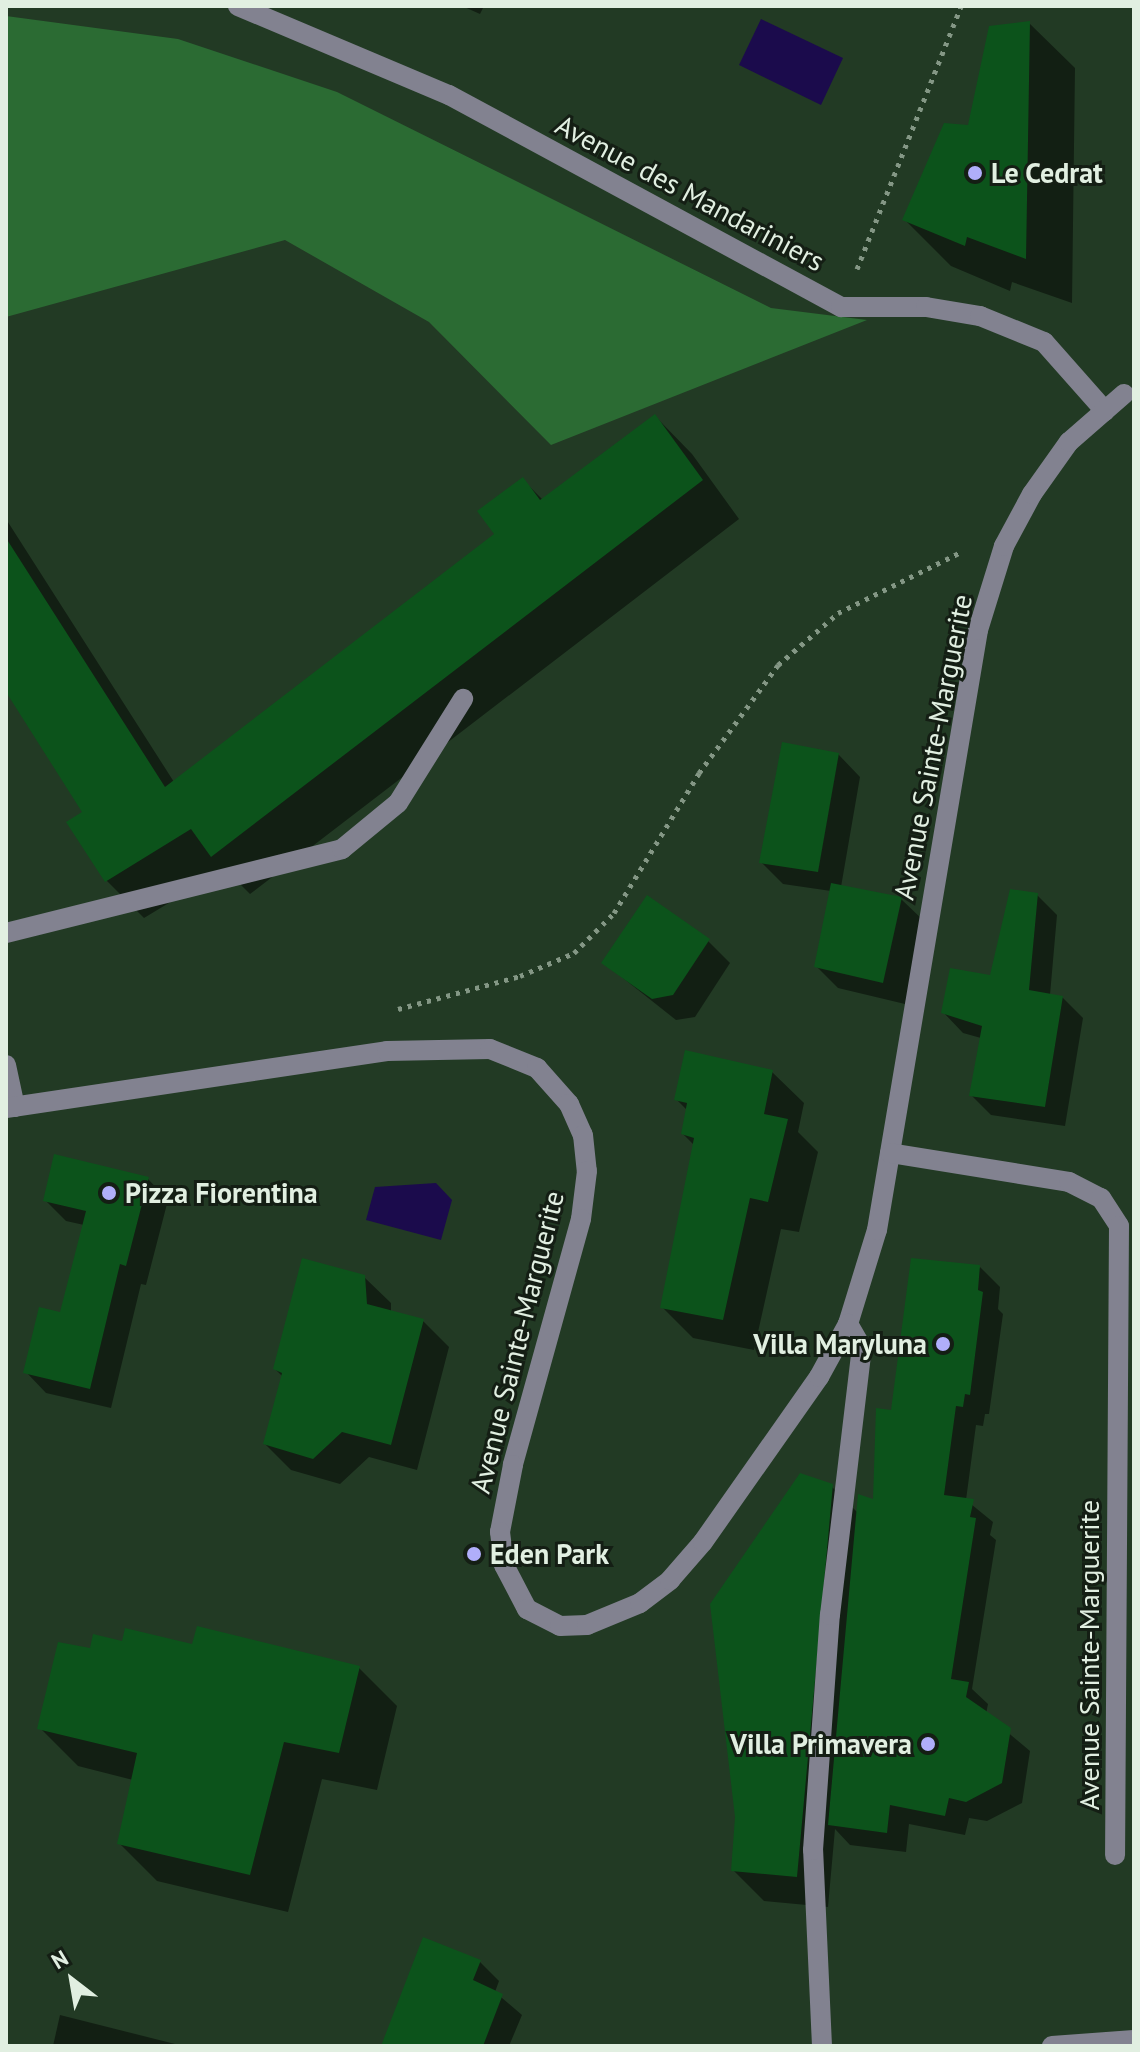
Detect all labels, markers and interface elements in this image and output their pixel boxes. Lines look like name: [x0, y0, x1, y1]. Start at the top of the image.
street label: Avenue des Mandariniers: [550, 108, 830, 278]
place label: Le Cedrat: [991, 156, 1103, 190]
marker: Le Cedrat: [966, 164, 984, 182]
street label: Avenue Sainte-Marguerite: [887, 591, 979, 903]
place label: Pizza Fiorentina: [125, 1176, 318, 1210]
marker: Pizza Fiorentina: [100, 1184, 118, 1202]
street label: Avenue Sainte-Marguerite: [463, 1187, 571, 1497]
place label: Villa Maryluna: [753, 1327, 927, 1361]
marker: Villa Maryluna: [934, 1335, 952, 1353]
street label: Avenue Sainte-Marguerite: [1072, 1500, 1106, 1810]
place label: Eden Park: [490, 1537, 609, 1571]
marker: Eden Park: [465, 1545, 483, 1563]
place label: Villa Primavera: [730, 1727, 912, 1761]
marker: Villa Primavera: [919, 1735, 937, 1753]
north arrow: [32, 1940, 112, 2020]
text: N: [46, 1944, 73, 1975]

